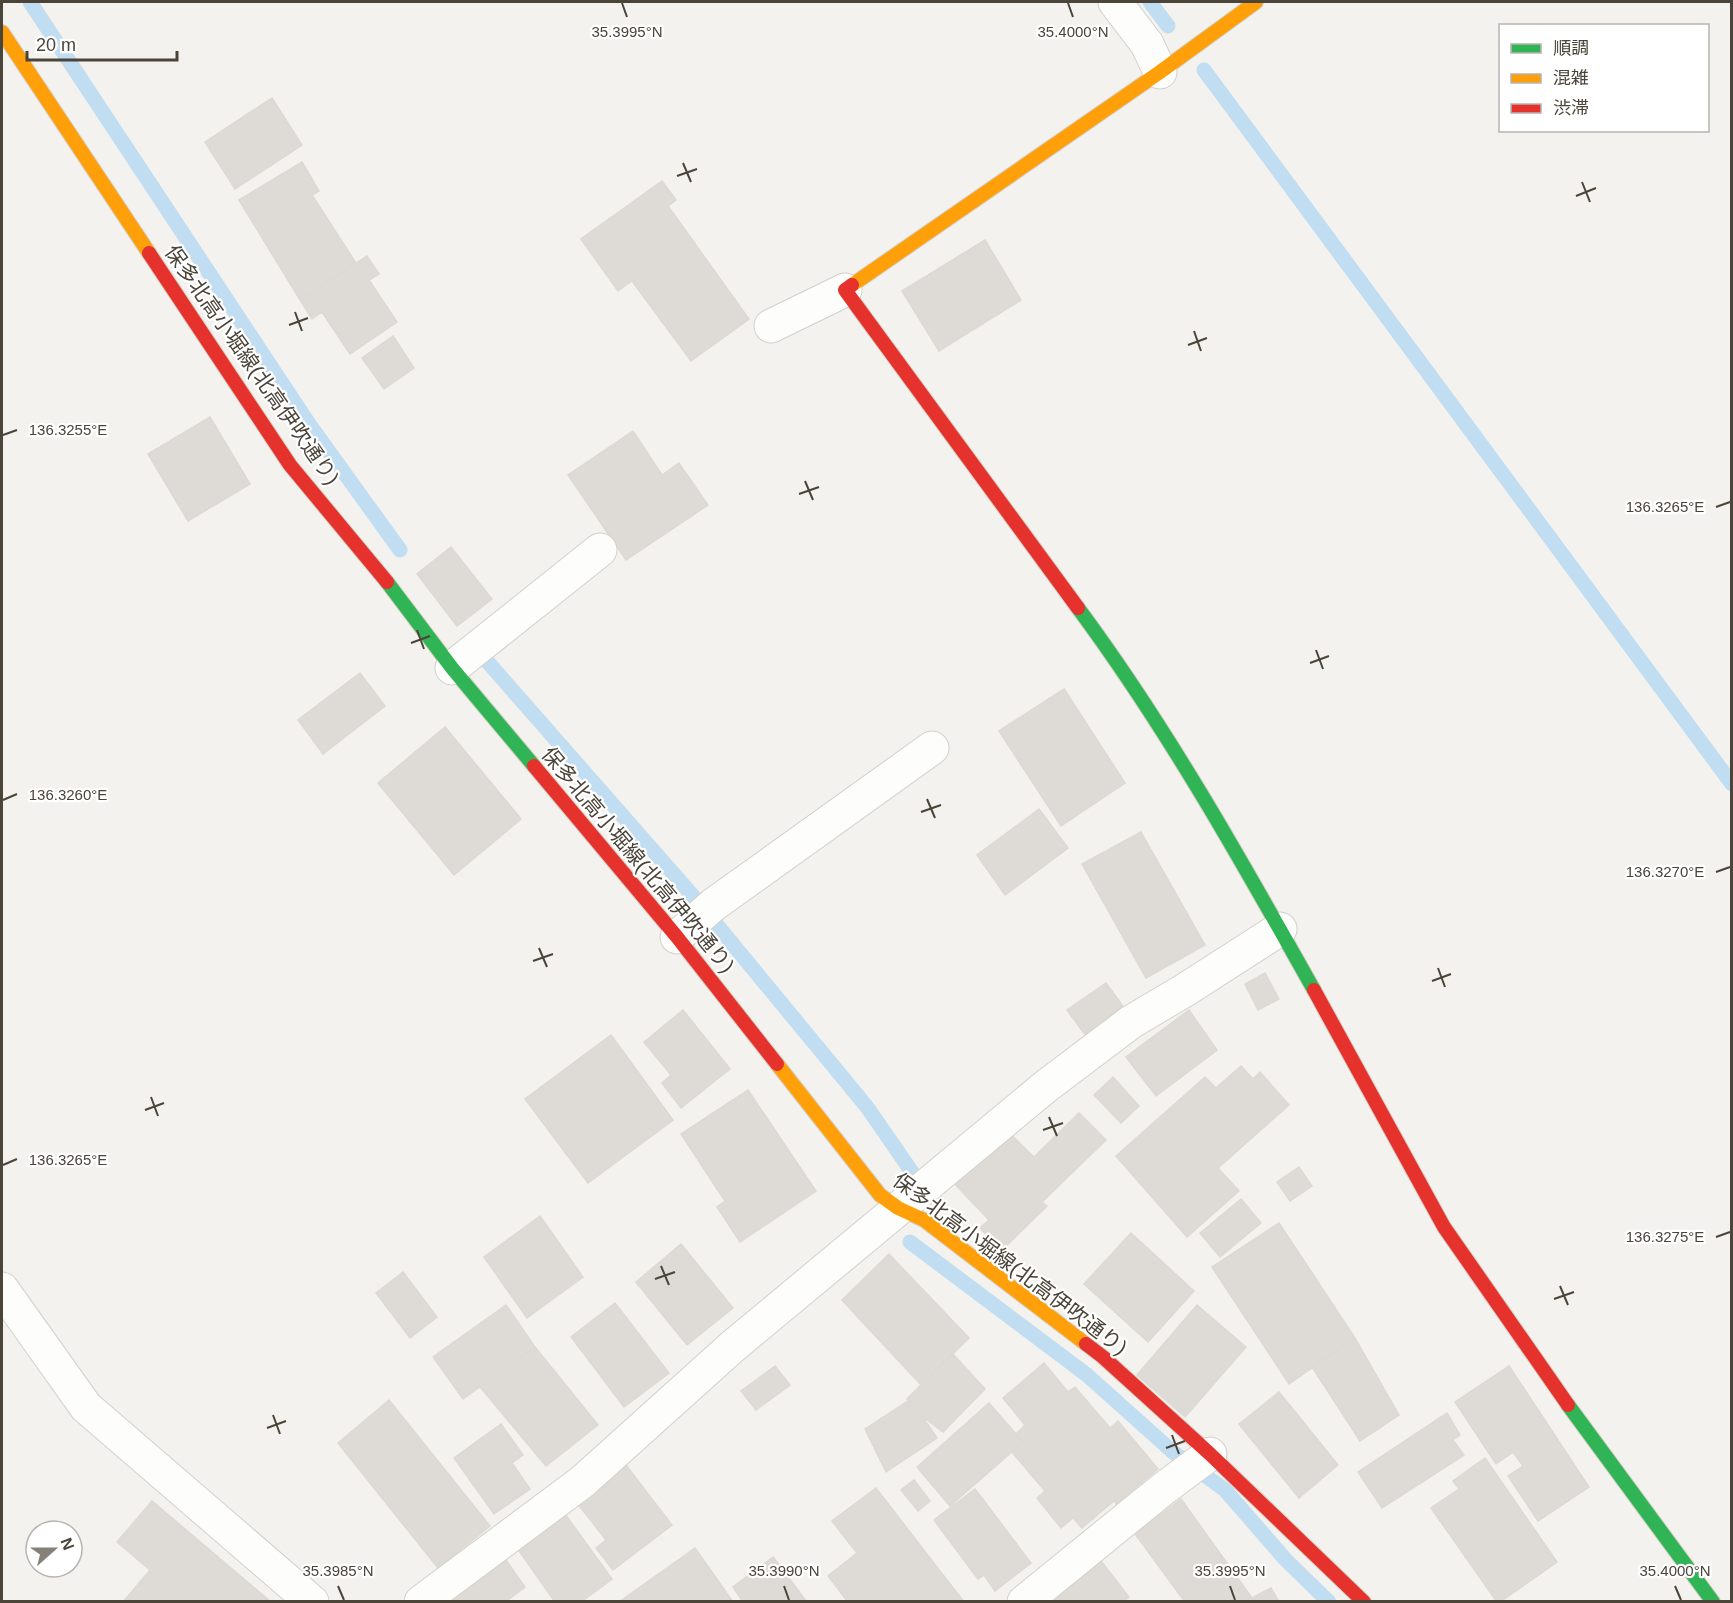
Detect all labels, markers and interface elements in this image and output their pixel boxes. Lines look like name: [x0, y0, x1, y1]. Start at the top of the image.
text: 35.3995°N: [591, 23, 663, 40]
text: 35.4000°N: [1037, 23, 1109, 40]
scale bar: [27, 24, 177, 62]
legend: [1499, 24, 1709, 132]
text: 20 m: [36, 35, 76, 55]
text: 順調: [1553, 38, 1589, 58]
text: 混雑: [1553, 68, 1589, 88]
text: 渋滞: [1553, 98, 1589, 118]
street label: 保多北高小堀線(北高伊吹通り): [161, 241, 344, 489]
text: 136.3255°E: [29, 421, 107, 438]
text: 136.3265°E: [1626, 498, 1704, 515]
street label: 保多北高小堀線(北高伊吹通り): [537, 742, 739, 977]
text: 136.3260°E: [29, 786, 107, 803]
text: 136.3270°E: [1626, 863, 1704, 880]
text: 136.3265°E: [29, 1151, 107, 1168]
street label: 保多北高小堀線(北高伊吹通り): [889, 1168, 1132, 1359]
text: 136.3275°E: [1626, 1228, 1704, 1245]
north arrow: [24, 1519, 84, 1579]
text: N: [58, 1535, 78, 1552]
text: 35.3985°N: [302, 1562, 374, 1579]
text: 35.3990°N: [748, 1562, 820, 1579]
text: 35.3995°N: [1194, 1562, 1266, 1579]
text: 35.4000°N: [1639, 1562, 1711, 1579]

